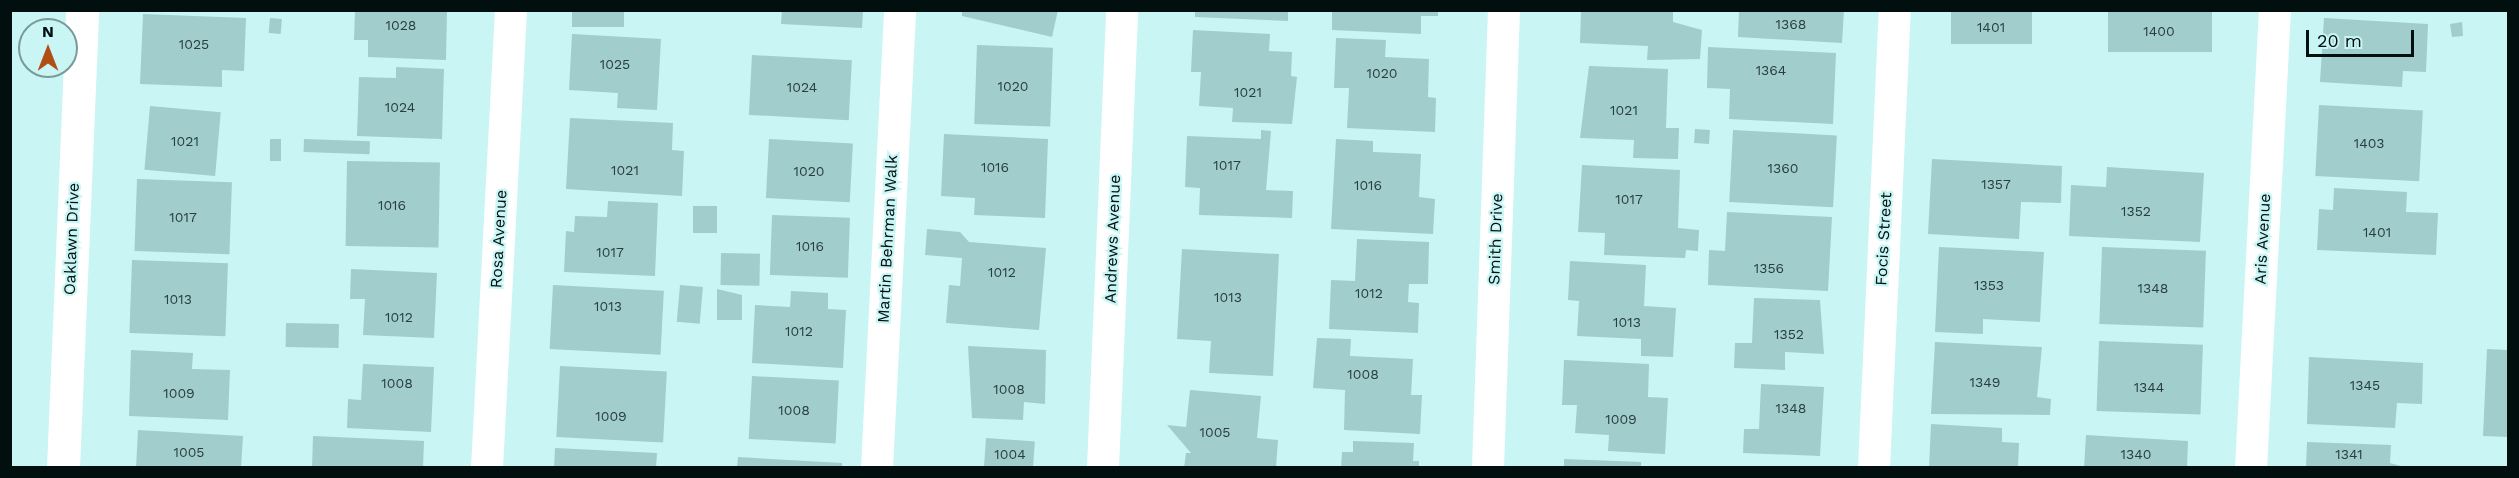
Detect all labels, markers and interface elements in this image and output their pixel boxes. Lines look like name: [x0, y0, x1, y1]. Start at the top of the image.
house number: 1368: [1776, 16, 1806, 32]
house number: 1028: [386, 17, 416, 33]
north arrow: [18, 18, 78, 78]
scale bar: [2309, 18, 2417, 56]
house number: 1401: [1977, 19, 2005, 35]
text: N: [42, 22, 54, 41]
house number: 1400: [2143, 23, 2175, 39]
text: 20 m: [2317, 30, 2362, 51]
house number: 1025: [179, 36, 209, 52]
house number: 1025: [600, 56, 630, 72]
house number: 1364: [1756, 62, 1786, 78]
house number: 1020: [1366, 65, 1398, 81]
house number: 1020: [997, 78, 1029, 94]
house number: 1024: [787, 79, 817, 95]
house number: 1021: [1234, 84, 1262, 100]
house number: 1024: [385, 99, 415, 115]
house number: 1021: [1610, 102, 1638, 118]
house number: 1021: [171, 133, 199, 149]
house number: 1403: [2354, 135, 2384, 151]
street label: Martin Behrman Walk: [874, 154, 902, 324]
house number: 1017: [1213, 157, 1241, 173]
house number: 1016: [981, 159, 1009, 175]
house number: 1360: [1768, 160, 1798, 176]
house number: 1021: [611, 162, 639, 178]
house number: 1020: [793, 163, 825, 179]
street label: Andrews Avenue: [1101, 174, 1125, 304]
house number: 1357: [1981, 176, 2011, 192]
house number: 1016: [1354, 177, 1382, 193]
street label: Oaklawn Drive: [60, 182, 84, 296]
street label: Rosa Avenue: [487, 189, 511, 289]
house number: 1017: [1615, 191, 1643, 207]
street label: Focis Street: [1872, 192, 1896, 286]
street label: Smith Drive: [1485, 193, 1507, 285]
street label: Aris Avenue: [2251, 193, 2275, 285]
house number: 1016: [378, 197, 406, 213]
house number: 1352: [2121, 203, 2151, 219]
house number: 1017: [169, 209, 197, 225]
house number: 1401: [2363, 224, 2391, 240]
house number: 1016: [796, 238, 824, 254]
house number: 1017: [596, 244, 624, 260]
house number: 1356: [1754, 260, 1784, 276]
house number: 1012: [988, 264, 1016, 280]
house number: 1353: [1974, 277, 2004, 293]
house number: 1348: [2138, 280, 2168, 296]
house number: 1012: [1355, 285, 1383, 301]
house number: 1013: [1214, 289, 1242, 305]
house number: 1013: [164, 291, 192, 307]
house number: 1013: [594, 298, 622, 314]
house number: 1012: [385, 309, 413, 325]
house number: 1013: [1613, 314, 1641, 330]
house number: 1012: [785, 323, 813, 339]
house number: 1352: [1774, 326, 1804, 342]
house number: 1008: [1347, 366, 1379, 382]
house number: 1349: [1970, 374, 2000, 390]
house number: 1008: [381, 375, 413, 391]
house number: 1345: [2350, 377, 2380, 393]
house number: 1344: [2134, 379, 2164, 395]
house number: 1008: [993, 381, 1025, 397]
house number: 1009: [163, 385, 195, 401]
house number: 1348: [1776, 400, 1806, 416]
house number: 1008: [778, 402, 810, 418]
house number: 1009: [595, 408, 627, 424]
house number: 1009: [1605, 411, 1637, 427]
house number: 1005: [1199, 424, 1231, 440]
house number: 1005: [173, 444, 205, 460]
house number: 1004: [994, 446, 1026, 462]
house number: 1340: [2121, 446, 2151, 462]
house number: 1341: [2335, 446, 2363, 462]

